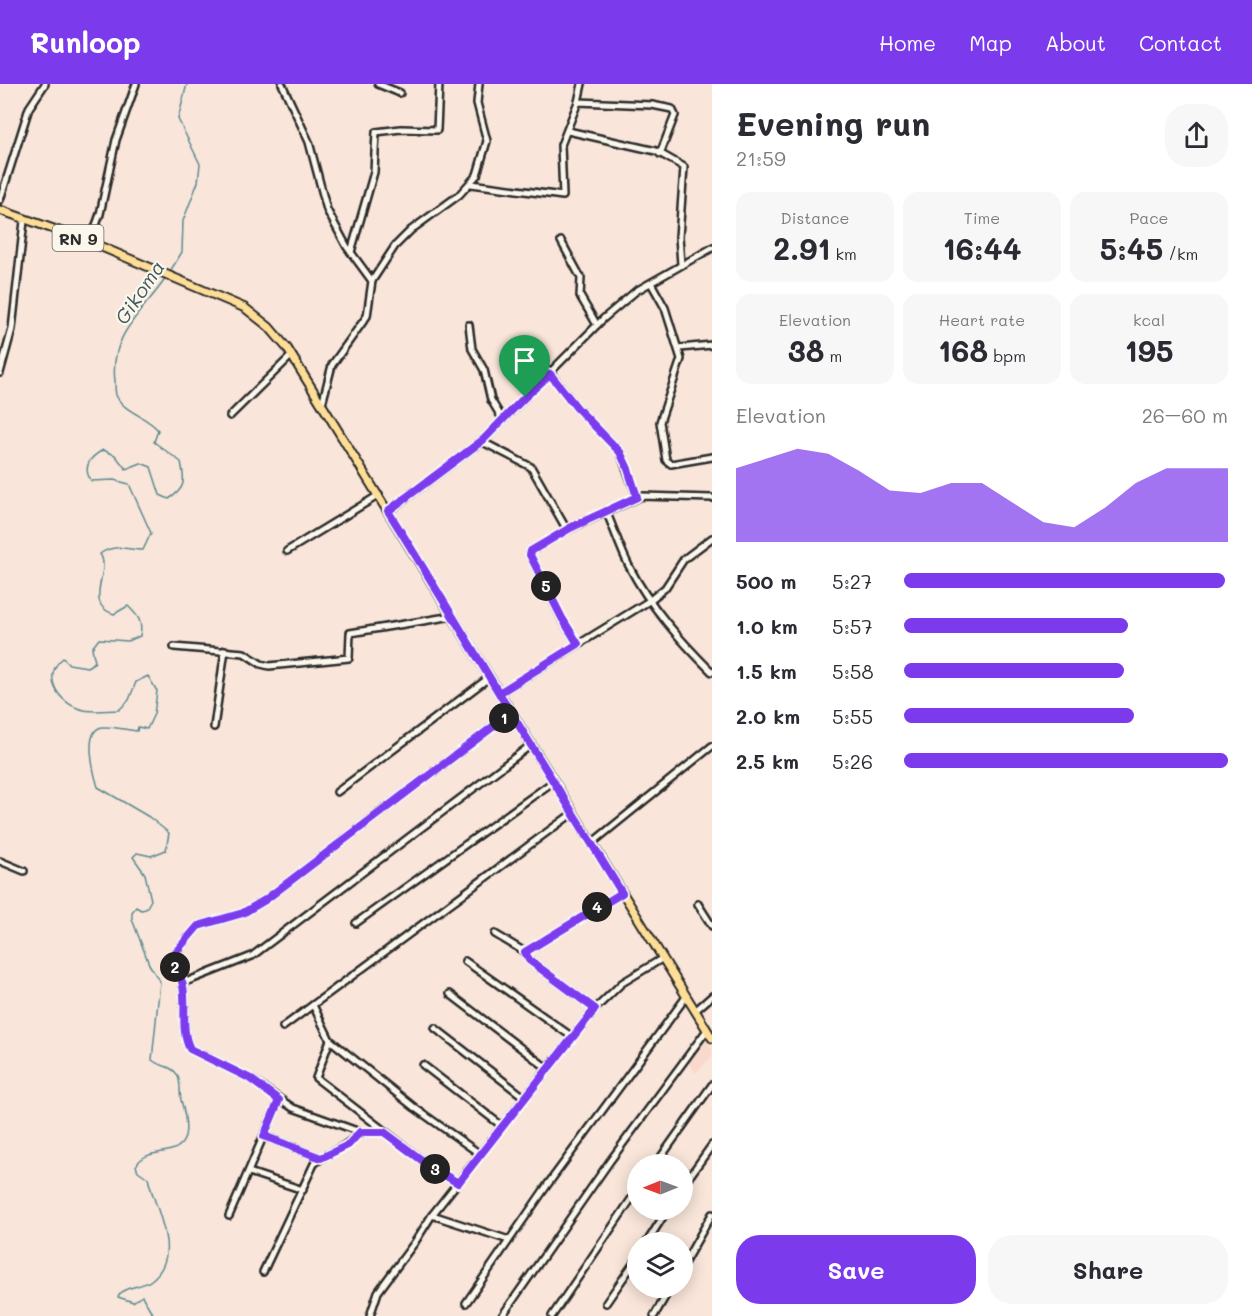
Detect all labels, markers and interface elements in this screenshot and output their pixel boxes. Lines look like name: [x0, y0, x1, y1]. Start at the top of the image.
text: Runloop: [30, 24, 141, 60]
text: Home: [879, 29, 936, 56]
text: Map: [969, 29, 1012, 56]
text: About: [1045, 29, 1106, 56]
text: Contact: [1139, 29, 1222, 56]
text: Evening run: [736, 101, 930, 144]
button: share: [1165, 104, 1228, 167]
text: 21:59: [736, 145, 786, 171]
text: Distance: [781, 207, 849, 228]
text: Time: [964, 207, 1000, 228]
text: Pace: [1129, 207, 1169, 228]
road number: RN 9: [52, 225, 104, 251]
text: 2.91: [773, 228, 830, 268]
text: 16:44: [943, 228, 1022, 268]
text: 5:45: [1100, 228, 1163, 268]
text: km: [830, 243, 857, 264]
text: /km: [1163, 243, 1198, 264]
water label: Gikoma: [108, 255, 170, 329]
text: Elevation: [779, 309, 851, 330]
text: Heart rate: [939, 309, 1025, 330]
text: kcal: [1133, 309, 1165, 330]
text: 38: [788, 330, 824, 370]
text: 168: [938, 330, 988, 370]
text: 195: [1125, 330, 1173, 370]
pin: [499, 335, 550, 397]
icon: arrive: [508, 344, 541, 377]
text: m: [824, 345, 842, 366]
text: bpm: [988, 345, 1026, 366]
text: Elevation: [736, 402, 826, 428]
text: 26–60 m: [1142, 402, 1228, 428]
text: 500 m: [736, 568, 796, 594]
text: 5:27: [832, 568, 872, 594]
pin: 5: [531, 571, 561, 601]
text: 5: [541, 575, 551, 596]
text: 1.0 km: [736, 613, 798, 639]
text: 5:57: [832, 613, 873, 639]
text: 1.5 km: [736, 658, 797, 684]
text: 5:58: [832, 658, 874, 684]
pin: 1: [489, 703, 519, 733]
text: 2.0 km: [736, 703, 800, 729]
text: 5:55: [832, 703, 873, 729]
text: 1: [500, 707, 508, 728]
text: 2.5 km: [736, 748, 799, 774]
text: 5:26: [832, 748, 873, 774]
pin: 4: [582, 892, 612, 922]
text: 4: [592, 896, 602, 917]
pin: 2: [160, 952, 190, 982]
text: 2: [171, 956, 179, 977]
pin: 3: [420, 1154, 450, 1184]
north arrow: [627, 1154, 693, 1220]
map controls: [627, 1154, 693, 1298]
text: 3: [430, 1158, 440, 1179]
button: layers: [627, 1232, 693, 1298]
button: Save: [736, 1235, 976, 1304]
button: Share: [988, 1235, 1228, 1304]

